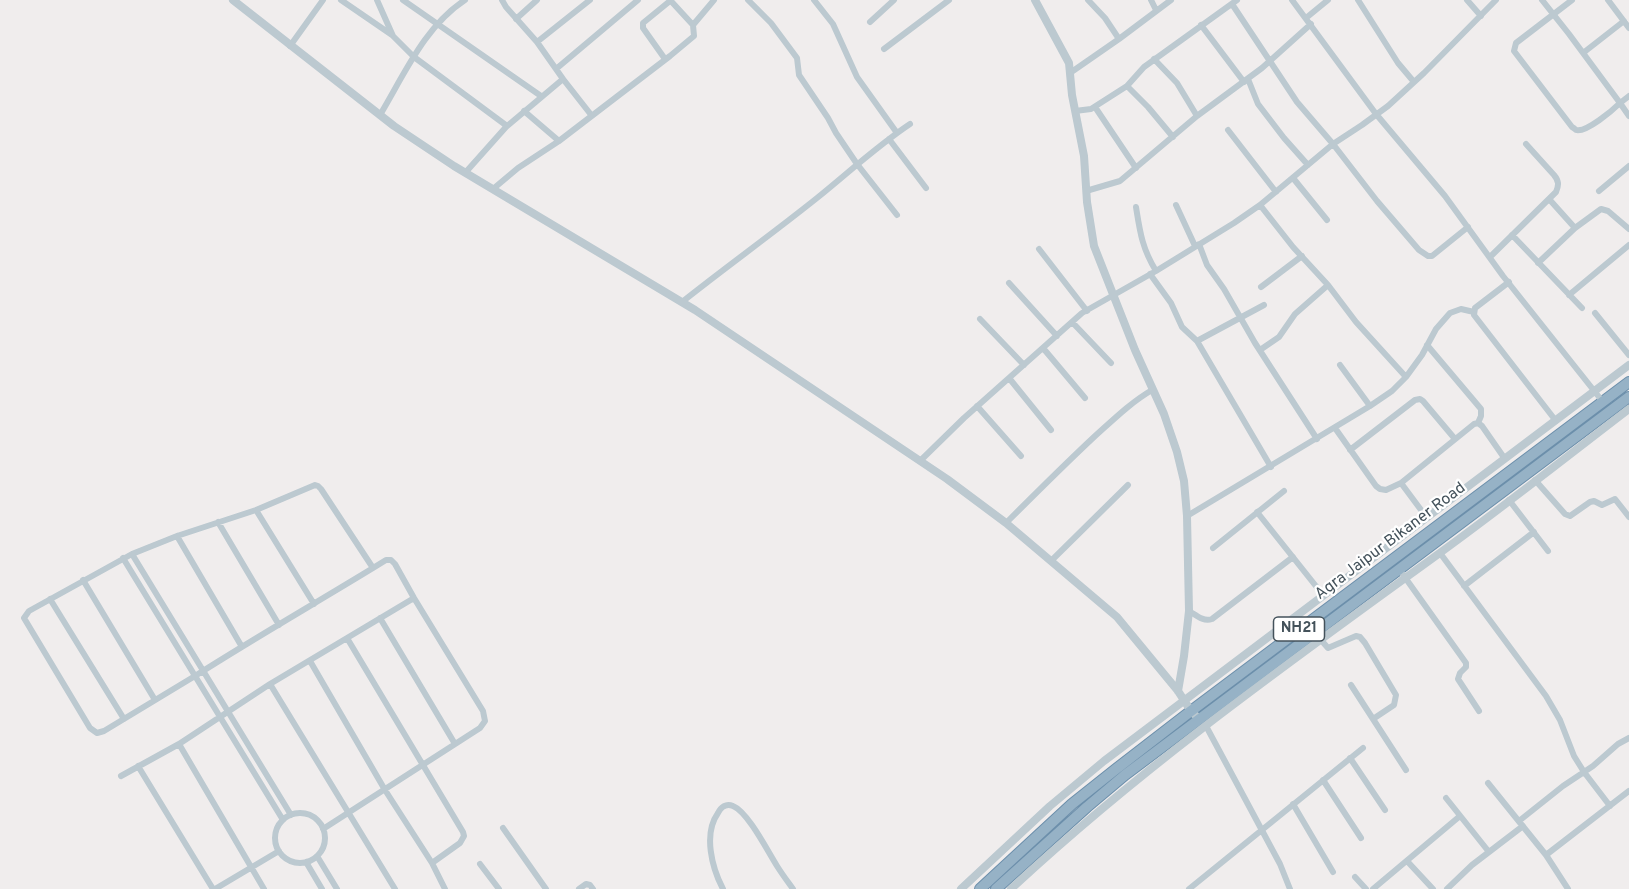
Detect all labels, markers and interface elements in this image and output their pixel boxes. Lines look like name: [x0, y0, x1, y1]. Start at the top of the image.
street label: Agra Jaipur Bikaner Road: [1312, 479, 1470, 605]
road number: NH21: [1274, 617, 1324, 641]

